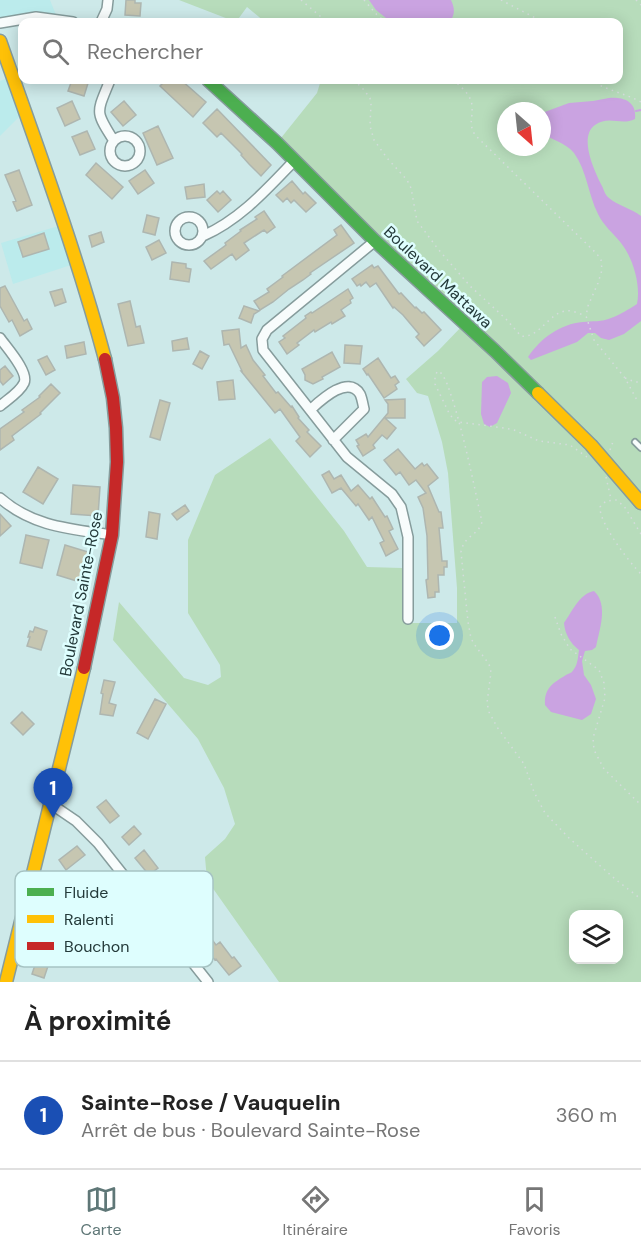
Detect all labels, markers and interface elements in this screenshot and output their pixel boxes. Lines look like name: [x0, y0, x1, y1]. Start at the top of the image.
search box: [18, 18, 623, 84]
icon: search: [39, 35, 72, 68]
text: Rechercher: [87, 37, 203, 66]
north arrow: [497, 102, 551, 156]
street label: Boulevard Mattawa: [379, 221, 497, 333]
street label: Boulevard Sainte-Rose: [55, 510, 107, 678]
your location: [425, 621, 454, 650]
pin: 1: [34, 768, 72, 818]
legend: [15, 871, 213, 967]
text: Fluide: [64, 882, 108, 903]
text: Ralenti: [64, 909, 114, 930]
map controls: [569, 910, 623, 964]
button: layers: [569, 910, 623, 964]
text: Bouchon: [64, 936, 129, 957]
text: À proximité: [24, 1004, 171, 1038]
text: Sainte-Rose / Vauquelin: [81, 1088, 341, 1117]
text: 1: [40, 1102, 47, 1128]
text: 360 m: [556, 1102, 617, 1128]
text: Arrêt de bus · Boulevard Sainte-Rose: [81, 1117, 420, 1143]
tab: Carte: [80, 1183, 122, 1240]
tab: Itinéraire: [283, 1183, 348, 1240]
tab: Favoris: [509, 1183, 561, 1240]

